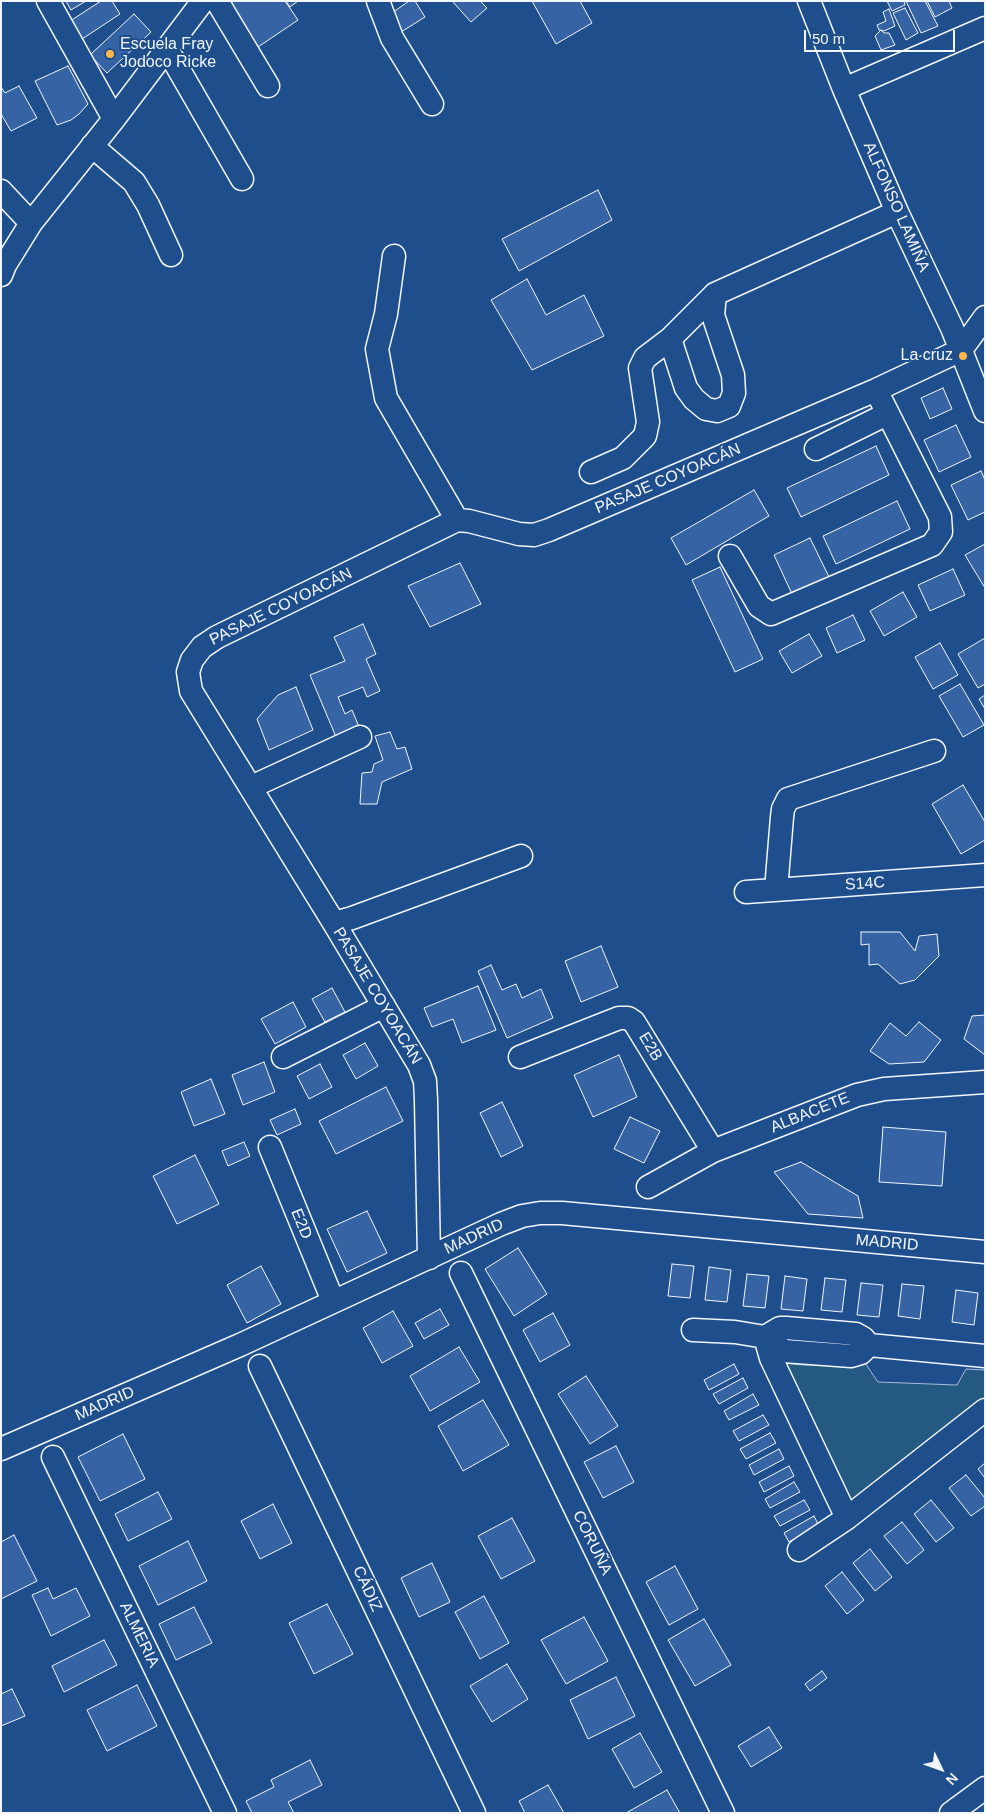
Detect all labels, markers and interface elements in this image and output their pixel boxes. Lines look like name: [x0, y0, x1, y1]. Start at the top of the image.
scale bar: [806, 20, 957, 52]
text: 50 m: [812, 30, 845, 47]
place label: Escuela Fray Jodoco Ricke: [120, 35, 216, 73]
marker: Escuela Fray Jodoco Ricke: [104, 48, 116, 60]
street label: ALFONSO LAMIÑA: [859, 139, 933, 275]
place label: La cruz: [901, 346, 953, 366]
marker: La cruz: [957, 350, 969, 362]
street label: PASAJE COYOACÁN: [592, 440, 744, 518]
street label: PASAJE COYOACÁN: [207, 564, 355, 650]
street label: S14C: [844, 873, 886, 895]
street label: PASAJE COYOACÁN: [329, 924, 425, 1068]
street label: E2B: [634, 1029, 666, 1065]
street label: ALBACETE: [768, 1088, 852, 1138]
street label: E2D: [286, 1206, 316, 1242]
street label: MADRID: [441, 1215, 507, 1259]
street label: MADRID: [855, 1231, 919, 1255]
street label: MADRID: [72, 1382, 138, 1426]
street label: CORUÑA: [568, 1508, 616, 1578]
street label: CÁDIZ: [348, 1563, 386, 1615]
street label: ALMERIA: [115, 1599, 163, 1671]
north arrow: [916, 1744, 966, 1794]
text: N: [943, 1770, 961, 1788]

